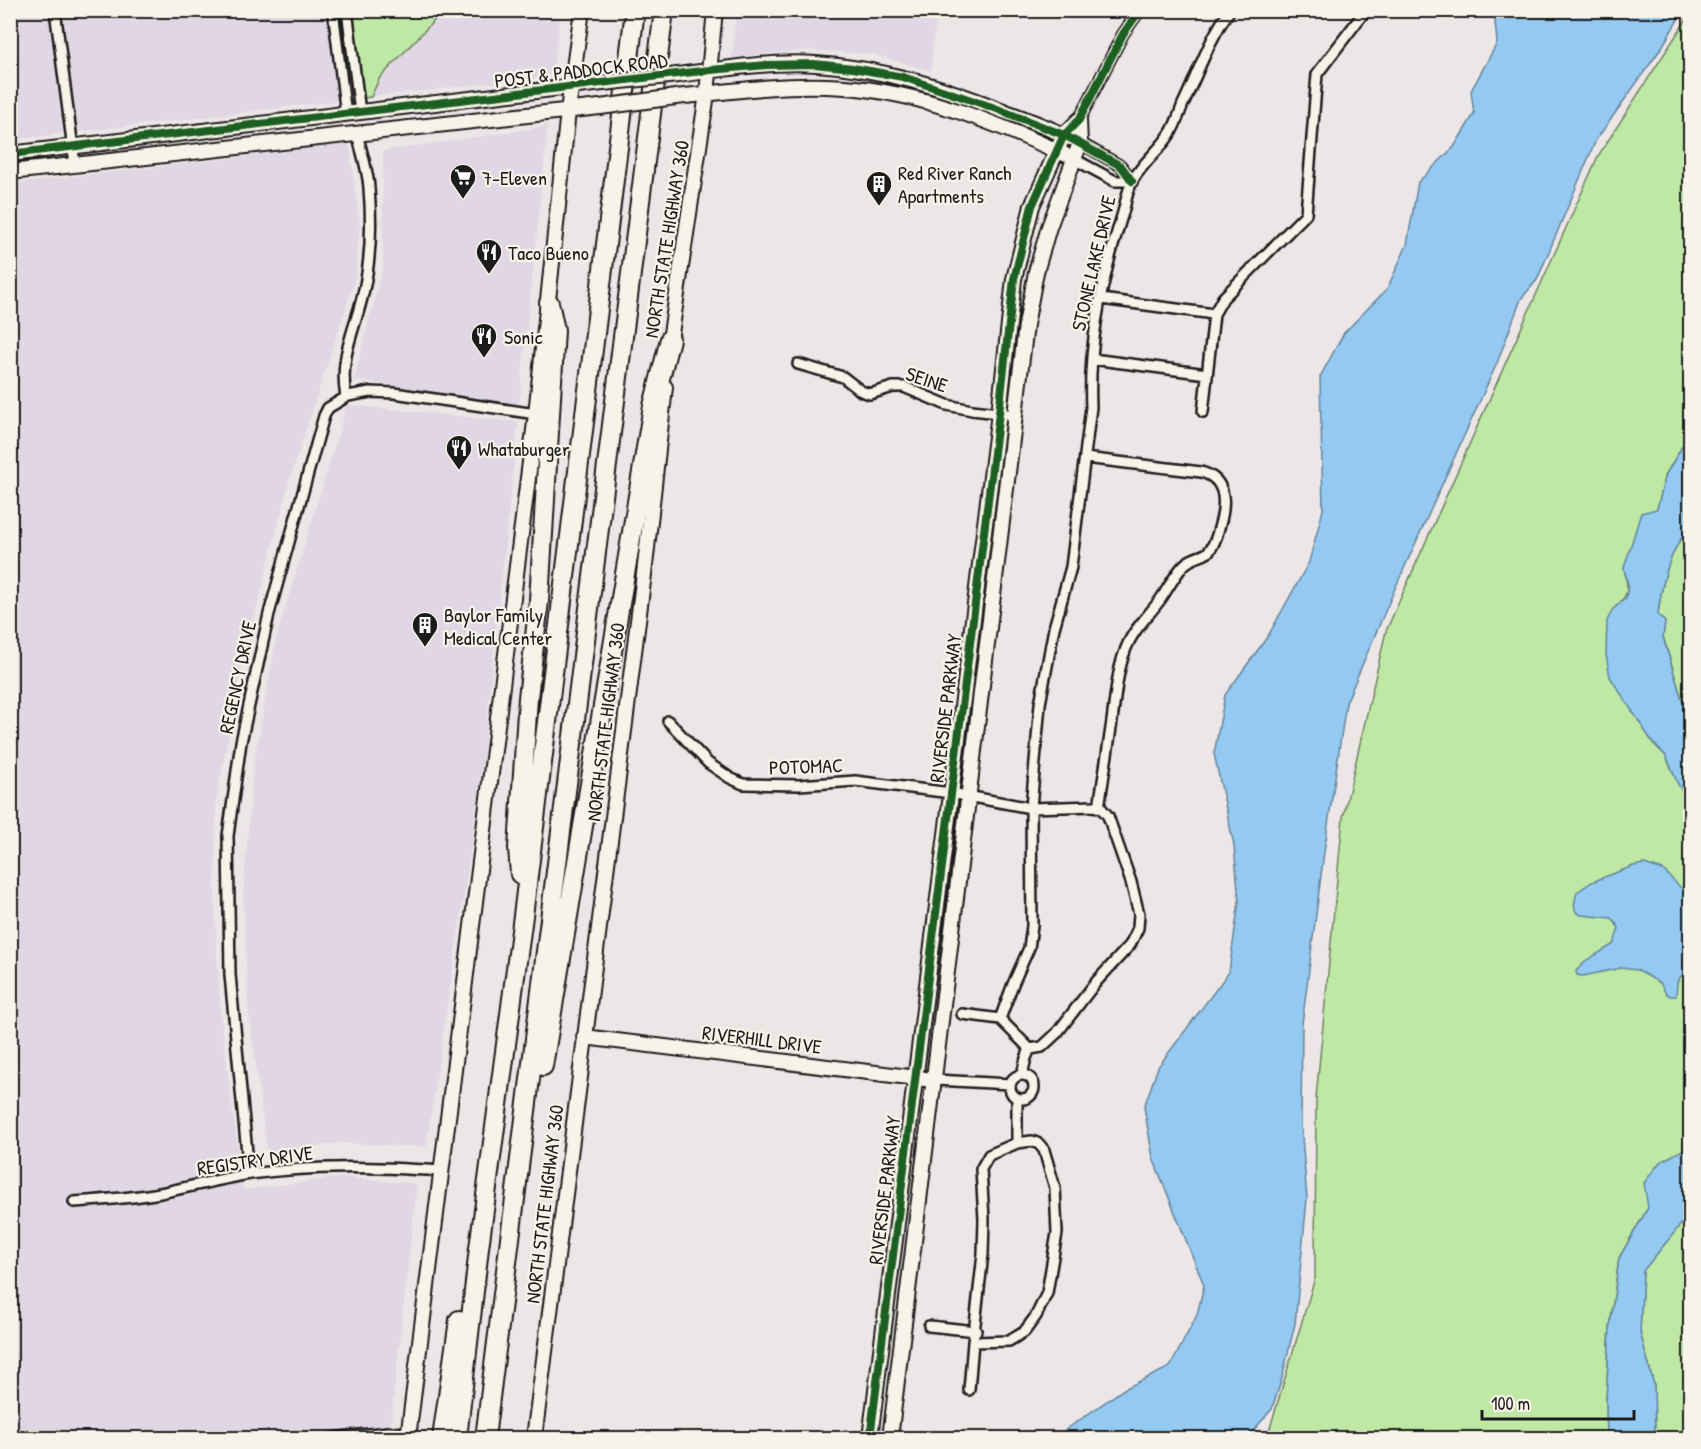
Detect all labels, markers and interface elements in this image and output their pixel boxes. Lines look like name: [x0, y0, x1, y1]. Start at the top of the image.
street label: POST & PADDOCK ROAD: [493, 46, 670, 94]
street label: NORTH STATE HIGHWAY 360: [637, 138, 695, 340]
place label: Red River Ranch Apartments: [898, 159, 1011, 209]
supermarket icon: 7-Eleven: [448, 162, 478, 200]
place label: 7-Eleven: [482, 164, 547, 191]
building icon: Red River Ranch Apartments: [864, 169, 894, 207]
street label: STONE LAKE DRIVE: [1064, 192, 1122, 333]
restaurant icon: Taco Bueno: [474, 237, 504, 275]
place label: Taco Bueno: [508, 239, 589, 266]
restaurant icon: Sonic: [469, 321, 499, 359]
place label: Sonic: [504, 323, 543, 350]
street label: SEINE: [903, 360, 951, 398]
restaurant icon: Whataburger: [444, 433, 474, 471]
place label: Whataburger: [478, 435, 570, 462]
place label: Baylor Family Medical Center: [444, 601, 552, 651]
building icon: Baylor Family Medical Center: [410, 610, 440, 648]
street label: REGENCY DRIVE: [212, 618, 262, 736]
street label: NORTH STATE HIGHWAY 360: [579, 621, 631, 823]
street label: RIVERSIDE PARKWAY: [922, 632, 968, 784]
street label: POTOMAC: [769, 751, 843, 781]
street label: RIVERHILL DRIVE: [701, 1018, 823, 1060]
street label: NORTH STATE HIGHWAY 360: [518, 1103, 570, 1305]
street label: RIVERSIDE PARKWAY: [861, 1114, 907, 1266]
street label: REGISTRY DRIVE: [195, 1138, 315, 1181]
scale bar: [1482, 1383, 1634, 1421]
text: 100 m: [1491, 1391, 1530, 1416]

